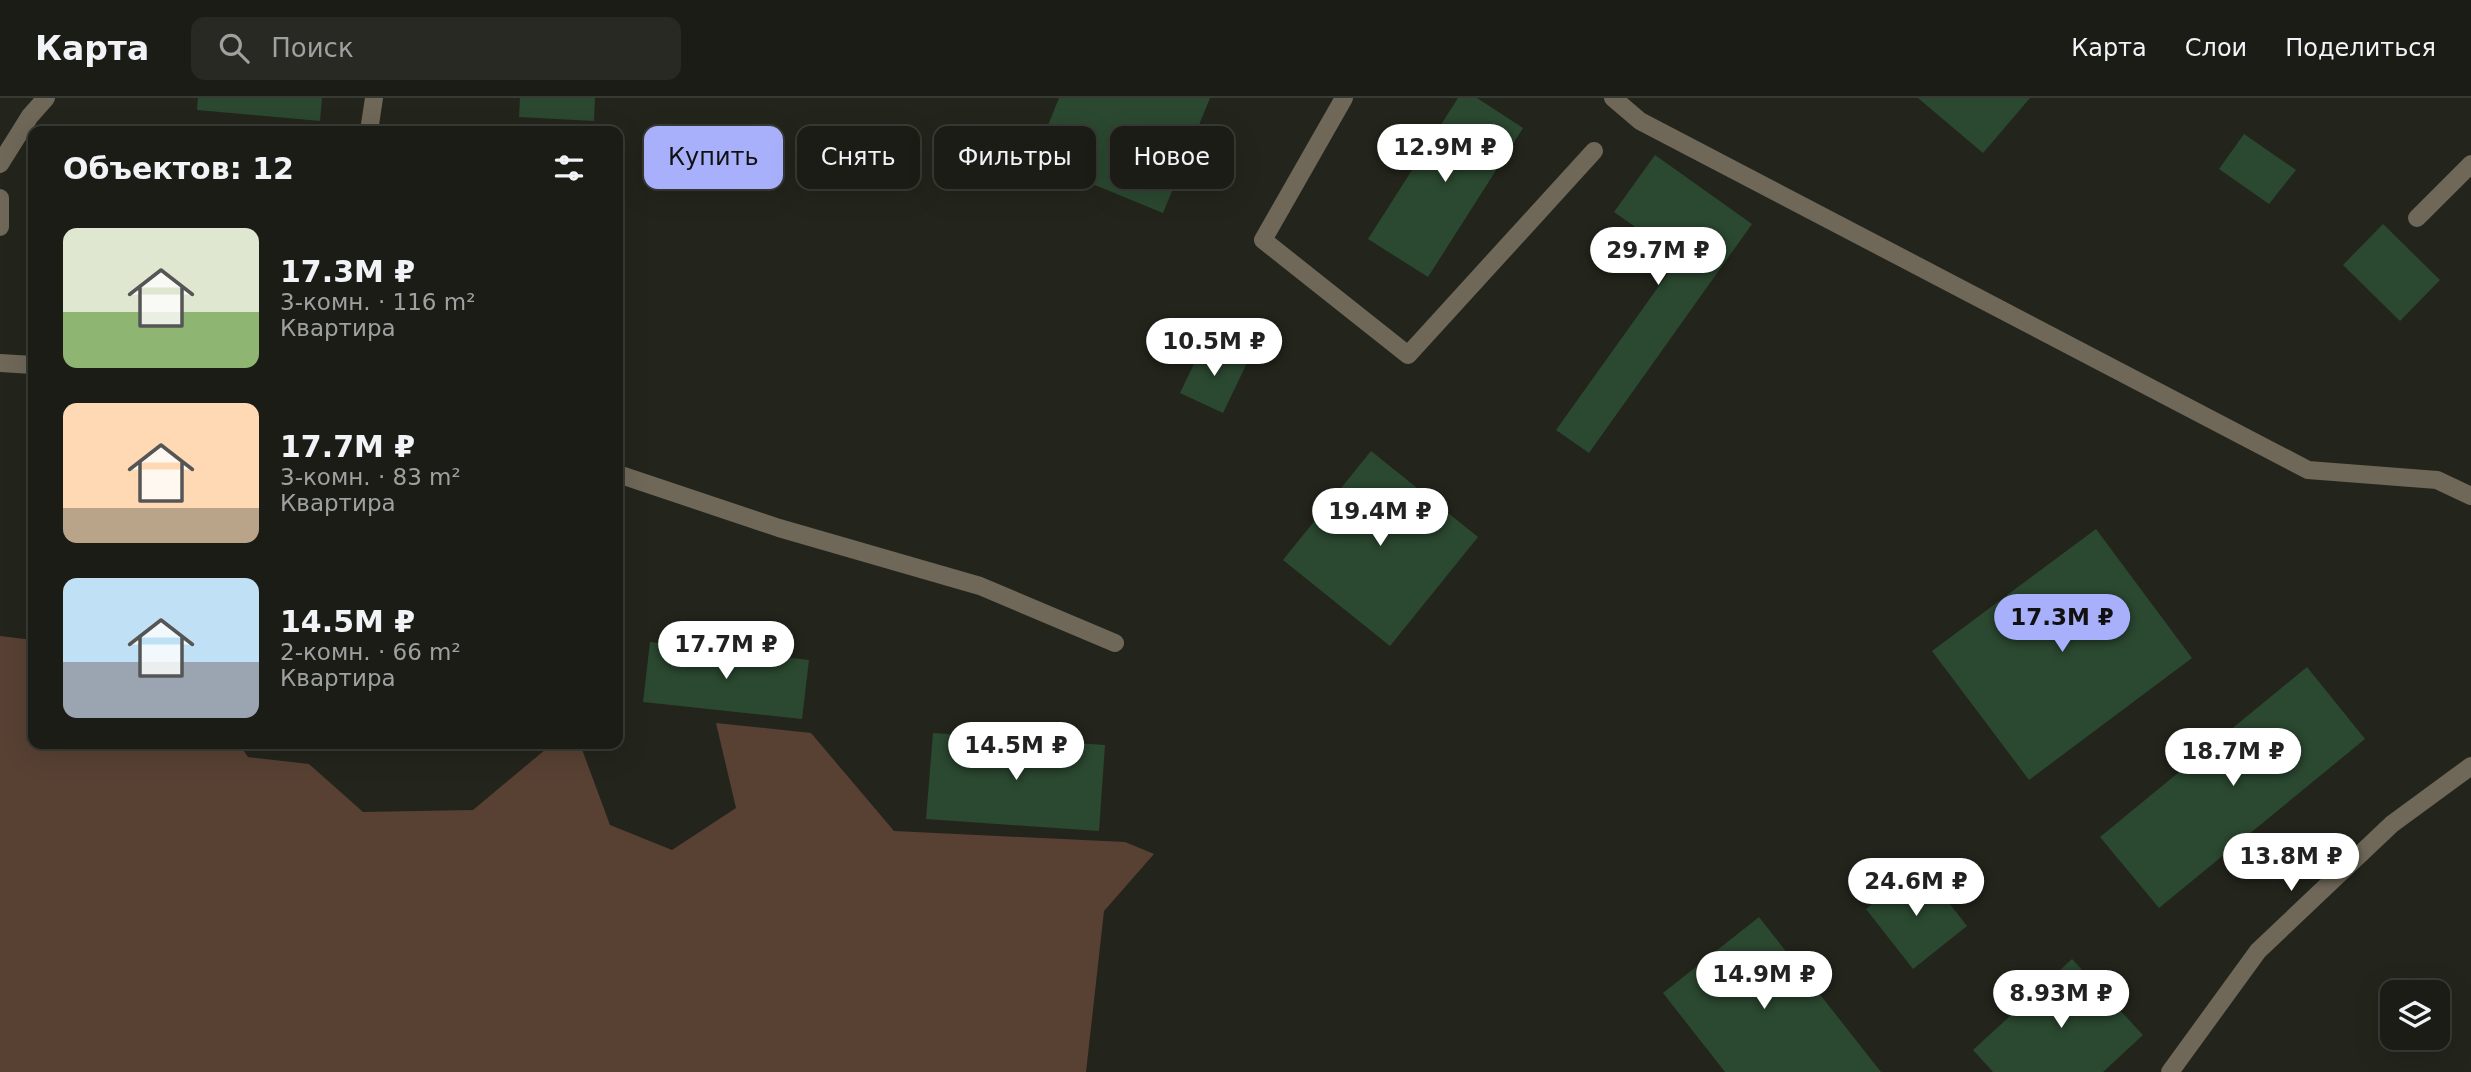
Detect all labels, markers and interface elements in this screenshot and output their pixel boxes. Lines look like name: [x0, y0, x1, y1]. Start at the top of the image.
search box: [191, 17, 681, 80]
text: Карта: [35, 29, 149, 68]
icon: search: [215, 29, 253, 67]
text: Поиск: [271, 33, 354, 63]
text: Карта: [2071, 34, 2147, 62]
text: Слои: [2185, 34, 2247, 62]
text: Поделиться: [2285, 34, 2436, 62]
pin: 12.9M ₽: [1380, 125, 1510, 184]
chip: Купить: [644, 126, 783, 189]
chip: Снять: [797, 126, 920, 189]
chip: Фильтры: [934, 126, 1096, 189]
chip: Новое: [1110, 126, 1234, 189]
text: 12.9M ₽: [1393, 134, 1497, 160]
icon: filters: [550, 149, 588, 187]
text: Объектов: 12: [63, 151, 294, 186]
pin: 29.7M ₽: [1593, 228, 1723, 287]
text: 29.7M ₽: [1606, 237, 1710, 263]
text: 17.3M ₽: [280, 254, 415, 289]
icon: home: [119, 256, 203, 340]
text: 3-комн. · 116 m²: [280, 289, 475, 315]
text: Квартира: [280, 315, 396, 341]
pin: 10.5M ₽: [1149, 318, 1279, 378]
text: 10.5M ₽: [1162, 328, 1266, 354]
text: 17.7M ₽: [280, 429, 415, 464]
icon: home: [119, 431, 203, 515]
text: 3-комн. · 83 m²: [280, 464, 461, 490]
pin: 19.4M ₽: [1315, 489, 1445, 548]
text: Квартира: [280, 490, 396, 516]
text: 19.4M ₽: [1328, 498, 1432, 524]
pin: 17.3M ₽: [1997, 594, 2127, 654]
text: 14.5M ₽: [280, 604, 415, 639]
text: 17.3M ₽: [2010, 604, 2114, 630]
icon: home: [119, 606, 203, 690]
pin: 17.7M ₽: [661, 622, 791, 681]
text: 17.7M ₽: [674, 631, 778, 657]
text: 2-комн. · 66 m²: [280, 639, 461, 665]
text: Квартира: [280, 665, 396, 691]
pin: 14.5M ₽: [951, 722, 1081, 782]
pin: 18.7M ₽: [2168, 728, 2298, 788]
text: 14.5M ₽: [964, 732, 1068, 758]
text: 18.7M ₽: [2181, 738, 2285, 764]
pin: 13.8M ₽: [2226, 834, 2356, 893]
text: 13.8M ₽: [2239, 843, 2343, 869]
pin: 24.6M ₽: [1851, 858, 1981, 918]
text: 24.6M ₽: [1864, 868, 1968, 894]
pin: 14.9M ₽: [1699, 951, 1829, 1011]
text: 14.9M ₽: [1712, 961, 1816, 987]
pin: 8.93M ₽: [1996, 970, 2126, 1030]
text: 8.93M ₽: [2009, 980, 2113, 1006]
map controls: [2380, 980, 2450, 1050]
button: layers: [2380, 980, 2450, 1050]

